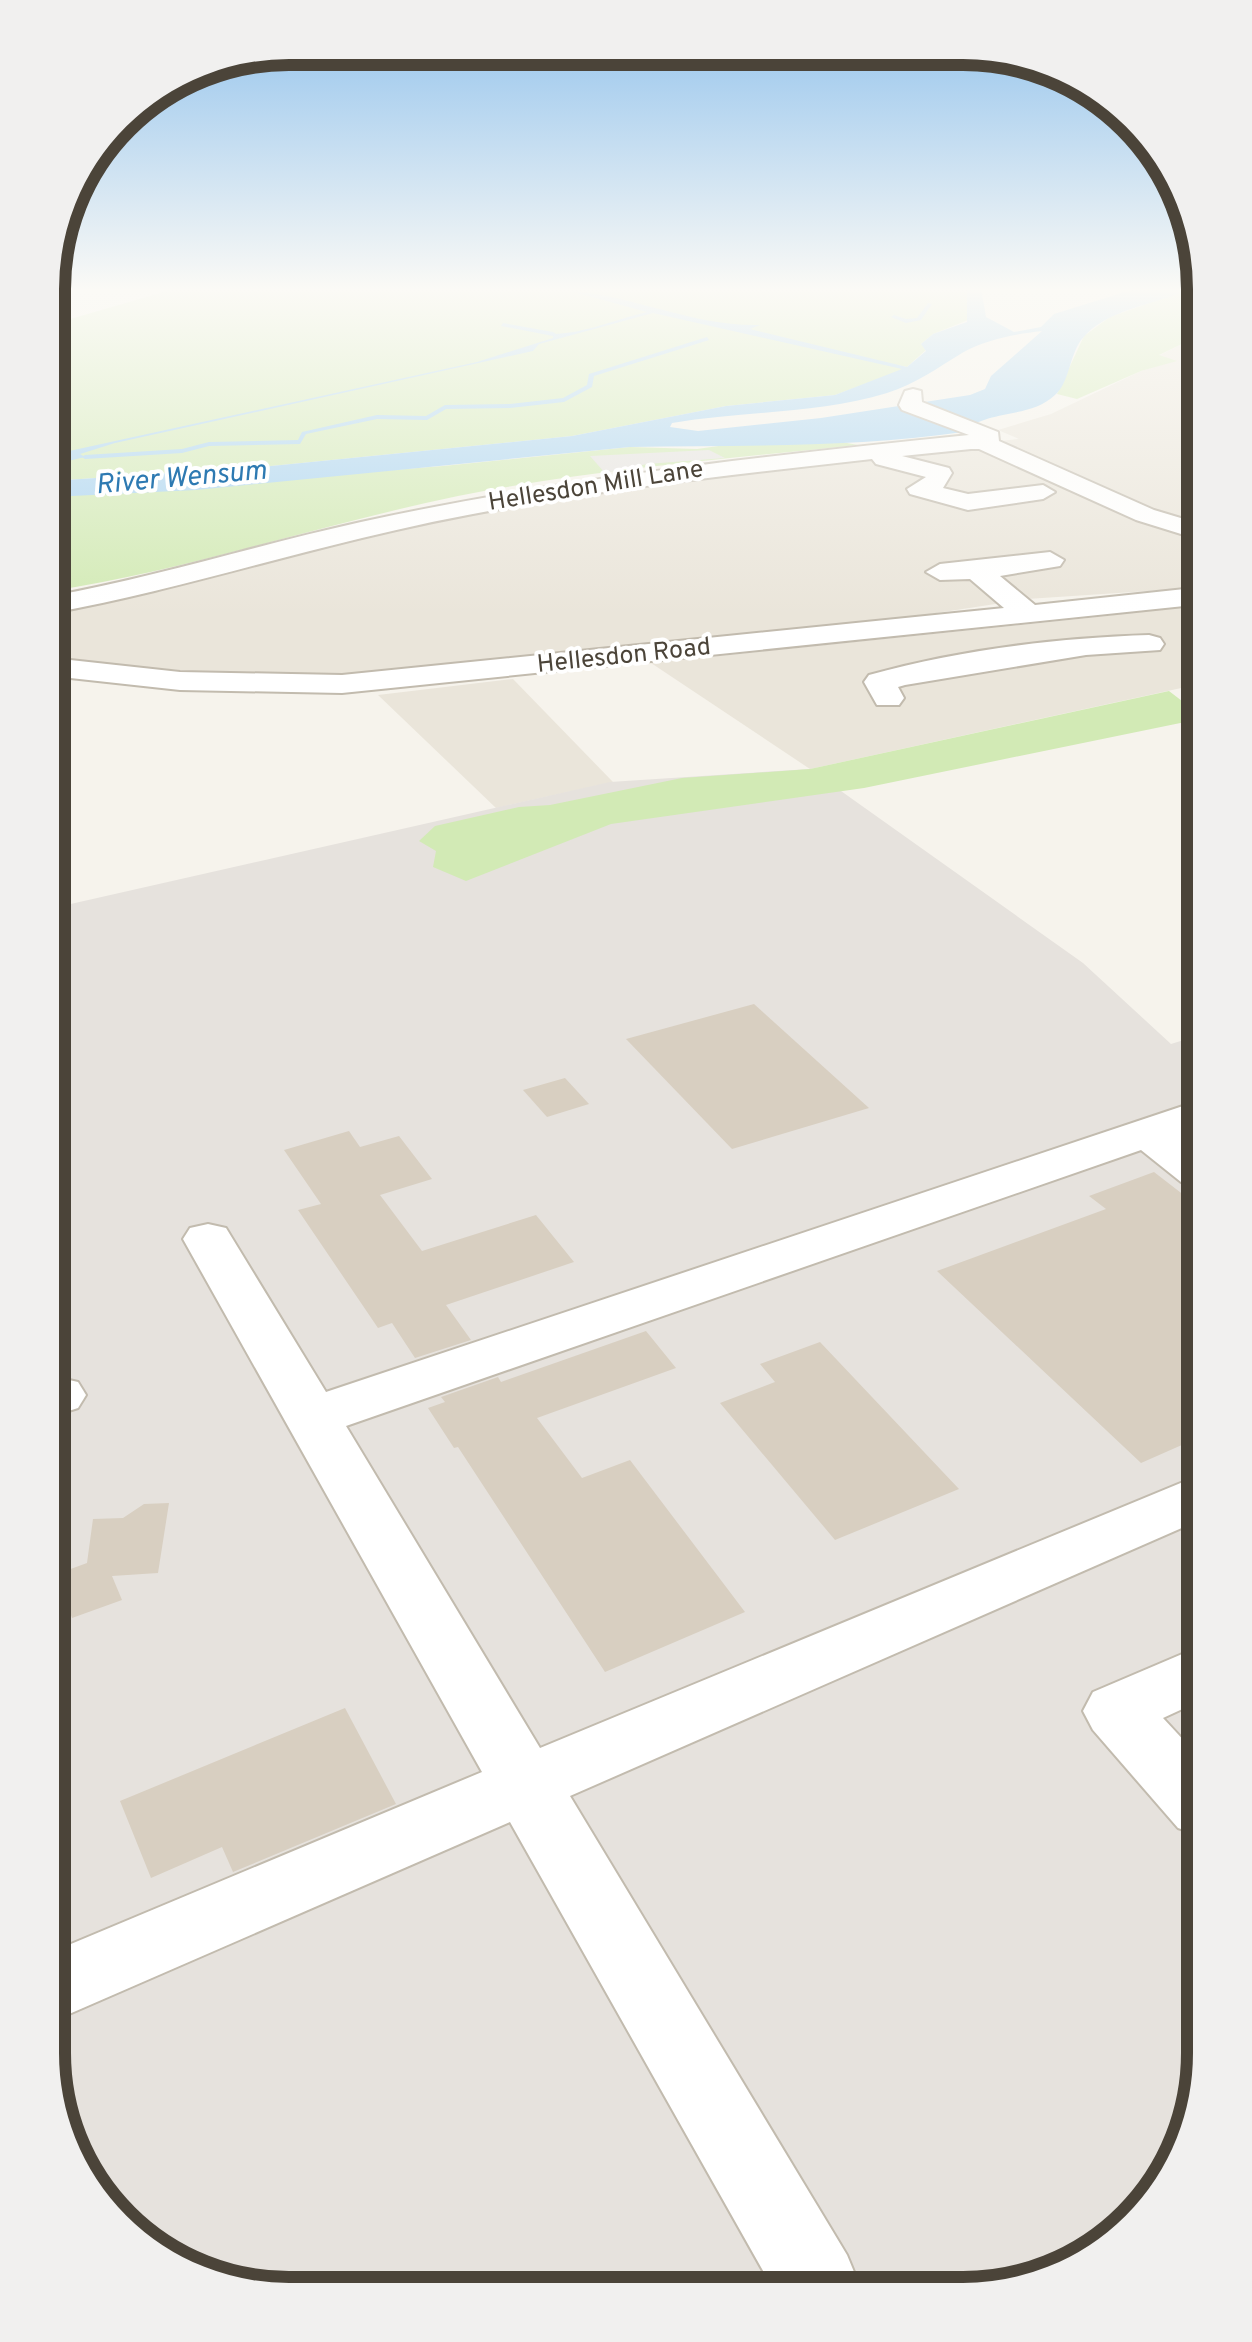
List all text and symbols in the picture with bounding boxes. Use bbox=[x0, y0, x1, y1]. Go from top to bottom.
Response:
water label: River Wensum bbox=[94, 454, 268, 504]
street label: Hellesdon Mill Lane bbox=[486, 454, 706, 520]
street label: Hellesdon Road bbox=[536, 632, 712, 682]

